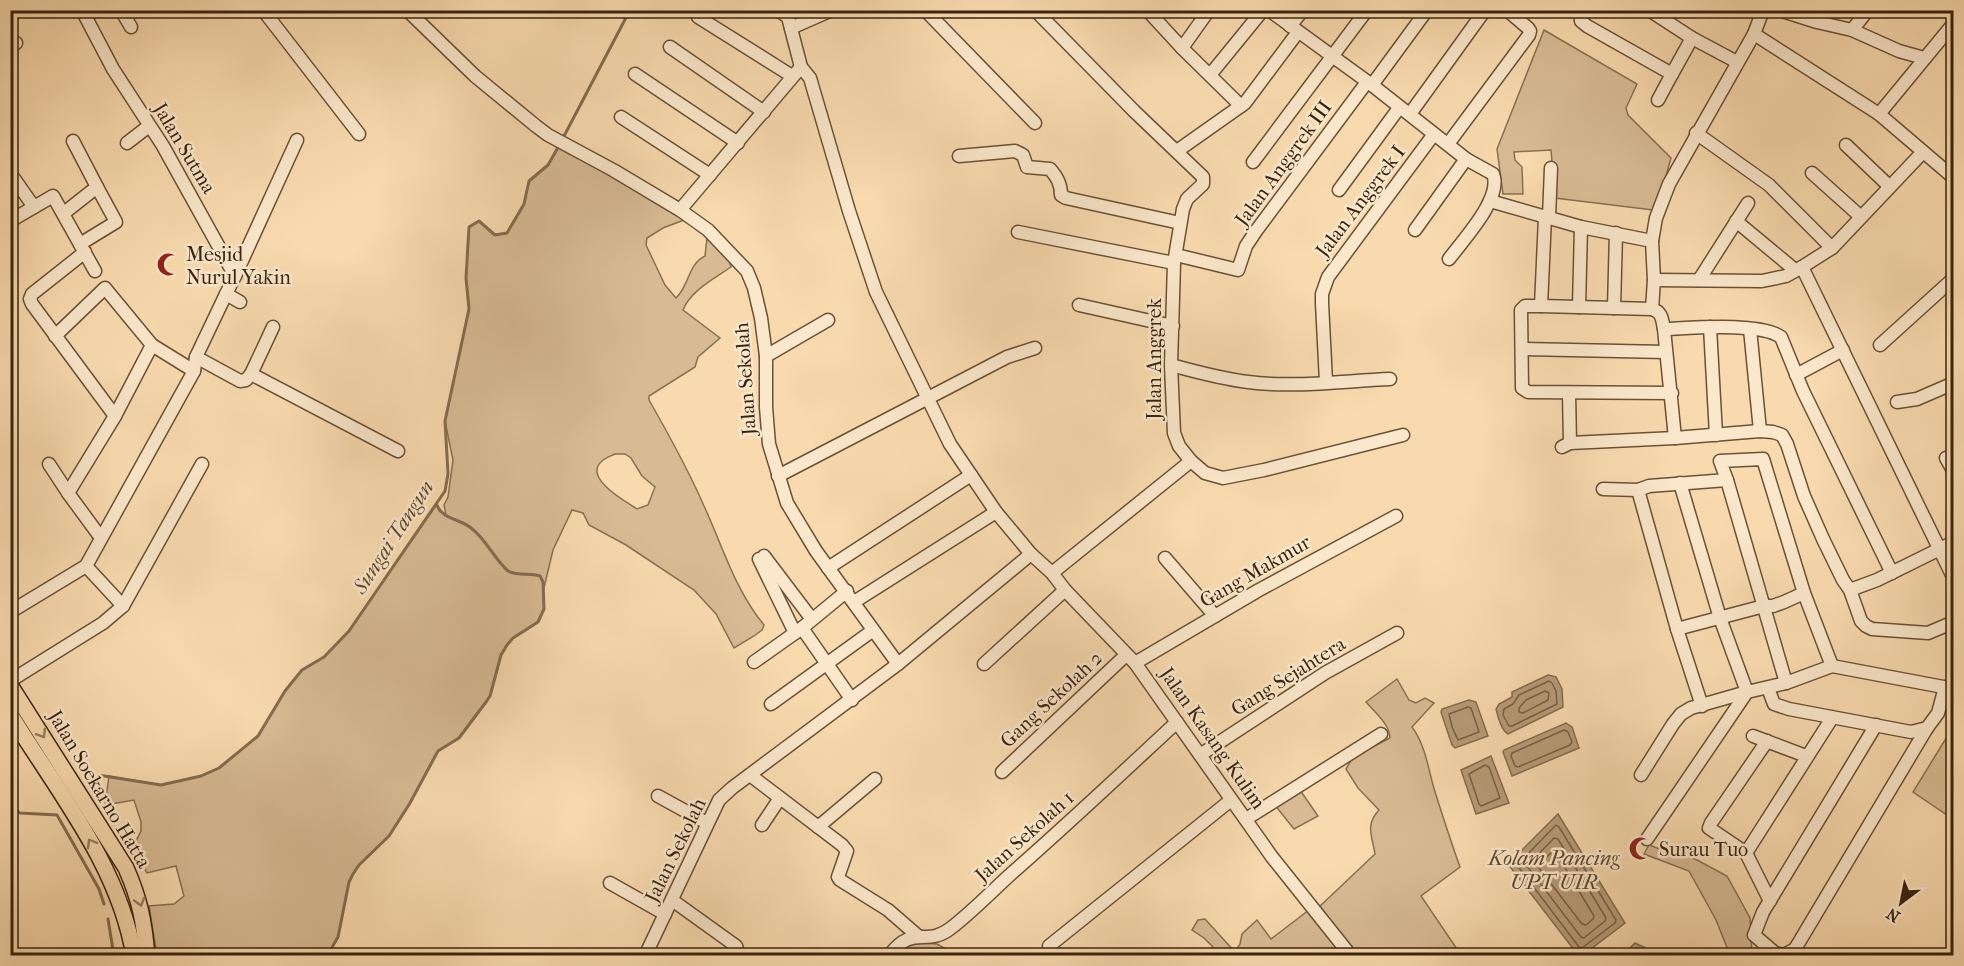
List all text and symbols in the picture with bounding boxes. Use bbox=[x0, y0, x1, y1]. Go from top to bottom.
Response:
street label: Jalan Anggrek III bbox=[1229, 96, 1337, 232]
street label: Jalan Sutma bbox=[148, 97, 221, 198]
street label: Jalan Anggrek I bbox=[1310, 141, 1410, 263]
place label: Mesjid Nurul Yakin bbox=[186, 243, 291, 289]
mosque icon: Mesjid Nurul Yakin bbox=[155, 252, 181, 278]
street label: Jalan Anggrek bbox=[1143, 298, 1166, 422]
street label: Jalan Sekolah bbox=[730, 321, 761, 438]
water label: Sungai Tangun bbox=[347, 476, 439, 599]
street label: Gang Makmur bbox=[1196, 530, 1315, 612]
street label: Gang Sejahtera bbox=[1227, 632, 1350, 721]
street label: Gang Sekolah 2 bbox=[996, 646, 1107, 752]
street label: Jalan Kasang Kulim bbox=[1154, 661, 1270, 814]
street label: Jalan Soekarno Hatta bbox=[42, 705, 156, 873]
one-way arrow bbox=[34, 728, 46, 738]
street label: Jalan Sekolah 1 bbox=[969, 786, 1078, 888]
street label: Jalan Sekolah bbox=[639, 794, 711, 908]
mosque icon: Surau Tuo bbox=[1628, 836, 1654, 862]
place label: Surau Tuo bbox=[1659, 838, 1748, 861]
one-way arrow bbox=[87, 839, 98, 849]
water label: Kolam Pancing UPT UIR bbox=[1487, 846, 1620, 894]
north arrow bbox=[1871, 873, 1931, 933]
one-way arrow bbox=[132, 897, 145, 907]
text: N bbox=[1882, 904, 1903, 927]

